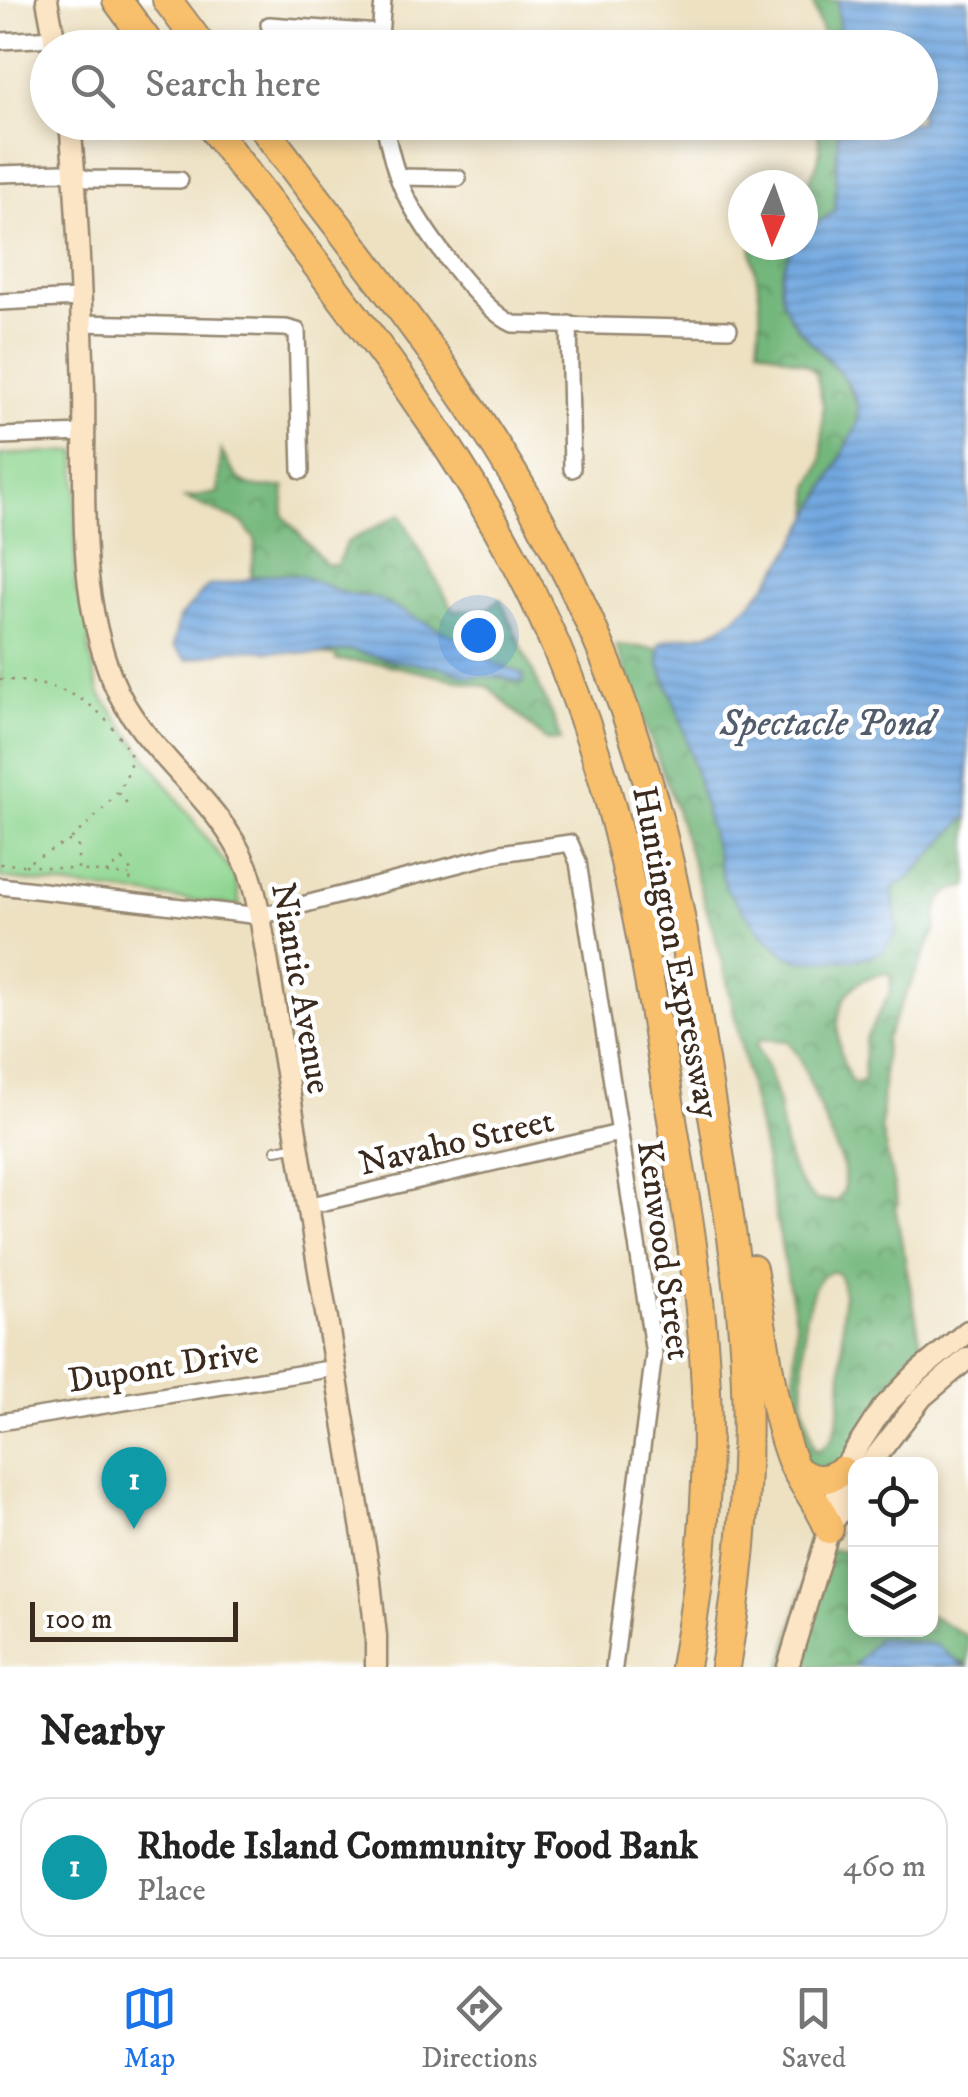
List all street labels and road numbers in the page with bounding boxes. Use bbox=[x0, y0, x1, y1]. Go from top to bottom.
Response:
street label: Huntington Expressway bbox=[621, 783, 729, 1123]
street label: Niantic Avenue bbox=[260, 879, 340, 1097]
street label: Navaho Street bbox=[355, 1099, 558, 1187]
street label: Kenwood Street bbox=[626, 1138, 700, 1363]
street label: Dupont Drive bbox=[65, 1330, 262, 1404]

